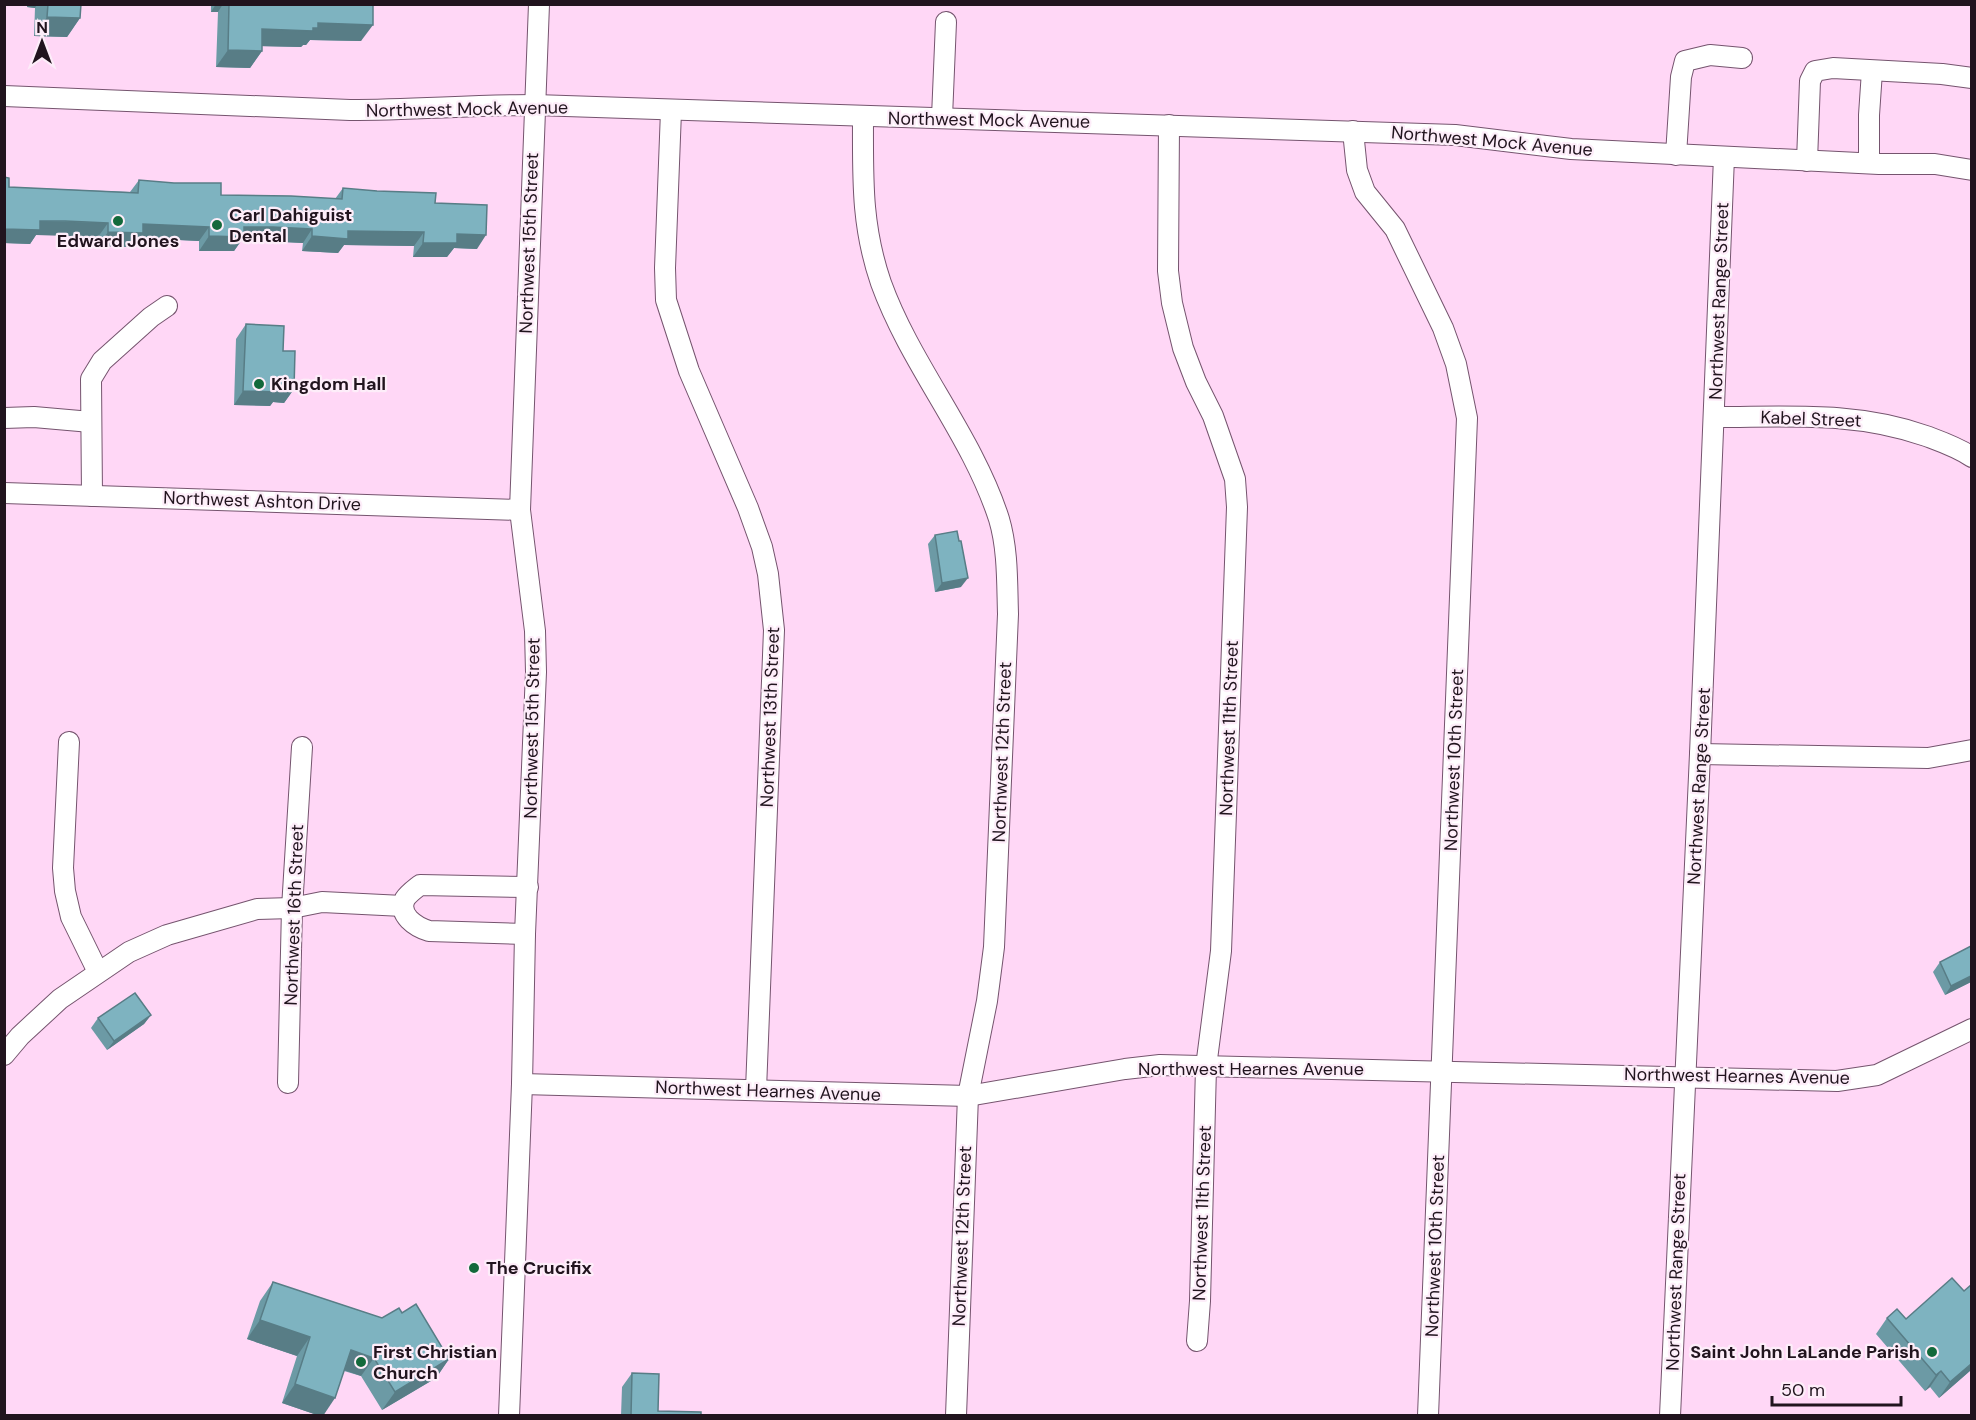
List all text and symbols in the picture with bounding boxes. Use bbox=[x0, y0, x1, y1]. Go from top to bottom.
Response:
north arrow bbox=[12, 12, 72, 72]
text: N bbox=[36, 17, 48, 38]
street label: Northwest Mock Avenue bbox=[366, 95, 568, 123]
street label: Northwest Mock Avenue bbox=[888, 106, 1090, 134]
street label: Northwest Mock Avenue bbox=[1390, 120, 1594, 162]
street label: Northwest 15th Street bbox=[514, 152, 544, 334]
street label: Northwest Range Street bbox=[1704, 202, 1734, 400]
place label: Carl Dahiguist Dental bbox=[229, 203, 352, 248]
marker: Edward Jones bbox=[111, 214, 125, 228]
marker: Carl Dahiguist Dental bbox=[210, 218, 224, 232]
place label: Edward Jones bbox=[57, 229, 179, 253]
place label: Kingdom Hall bbox=[271, 372, 386, 396]
marker: Kingdom Hall bbox=[252, 377, 266, 391]
street label: Kabel Street bbox=[1760, 405, 1862, 433]
street label: Northwest Ashton Drive bbox=[163, 486, 361, 516]
street label: Northwest 13th Street bbox=[755, 626, 785, 808]
street label: Northwest 15th Street bbox=[518, 637, 546, 819]
street label: Northwest 11th Street bbox=[1214, 640, 1244, 816]
street label: Northwest 12th Street bbox=[987, 661, 1017, 843]
street label: Northwest 10th Street bbox=[1439, 668, 1469, 852]
street label: Northwest Range Street bbox=[1682, 687, 1716, 885]
street label: Northwest 16th Street bbox=[279, 824, 309, 1006]
street label: Northwest Hearnes Avenue bbox=[1138, 1057, 1364, 1081]
street label: Northwest Hearnes Avenue bbox=[1624, 1062, 1850, 1090]
street label: Northwest Hearnes Avenue bbox=[655, 1075, 881, 1107]
street label: Northwest 11th Street bbox=[1187, 1125, 1217, 1301]
street label: Northwest 12th Street bbox=[947, 1145, 977, 1327]
street label: Northwest 10th Street bbox=[1420, 1154, 1450, 1338]
street label: Northwest Range Street bbox=[1661, 1173, 1691, 1371]
place label: The Crucifix bbox=[486, 1256, 592, 1280]
marker: The Crucifix bbox=[467, 1261, 481, 1275]
place label: First Christian Church bbox=[373, 1340, 497, 1385]
place label: Saint John LaLande Parish bbox=[1690, 1340, 1920, 1364]
marker: Saint John LaLande Parish bbox=[1925, 1345, 1939, 1359]
marker: First Christian Church bbox=[354, 1355, 368, 1369]
scale bar bbox=[1772, 1369, 1901, 1407]
text: 50 m bbox=[1781, 1378, 1825, 1402]

